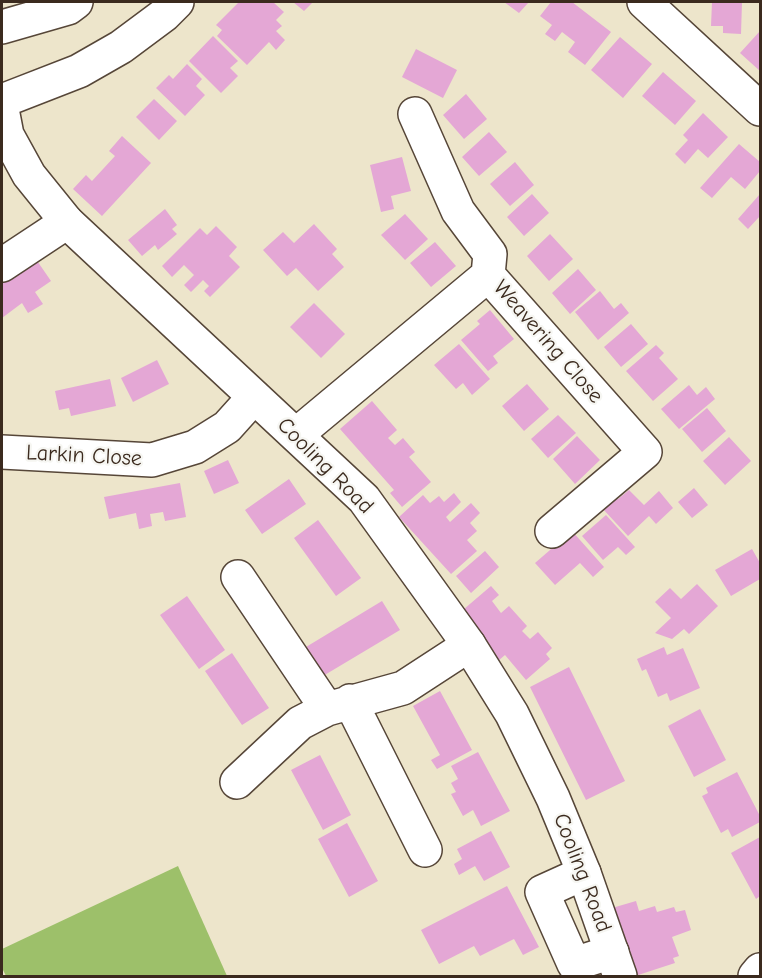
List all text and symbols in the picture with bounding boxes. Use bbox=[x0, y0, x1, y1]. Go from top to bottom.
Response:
street label: Weavering Close bbox=[487, 275, 609, 409]
street label: Cooling Road bbox=[271, 412, 379, 520]
street label: Larkin Close bbox=[25, 440, 143, 472]
street label: Cooling Road bbox=[547, 810, 617, 936]

